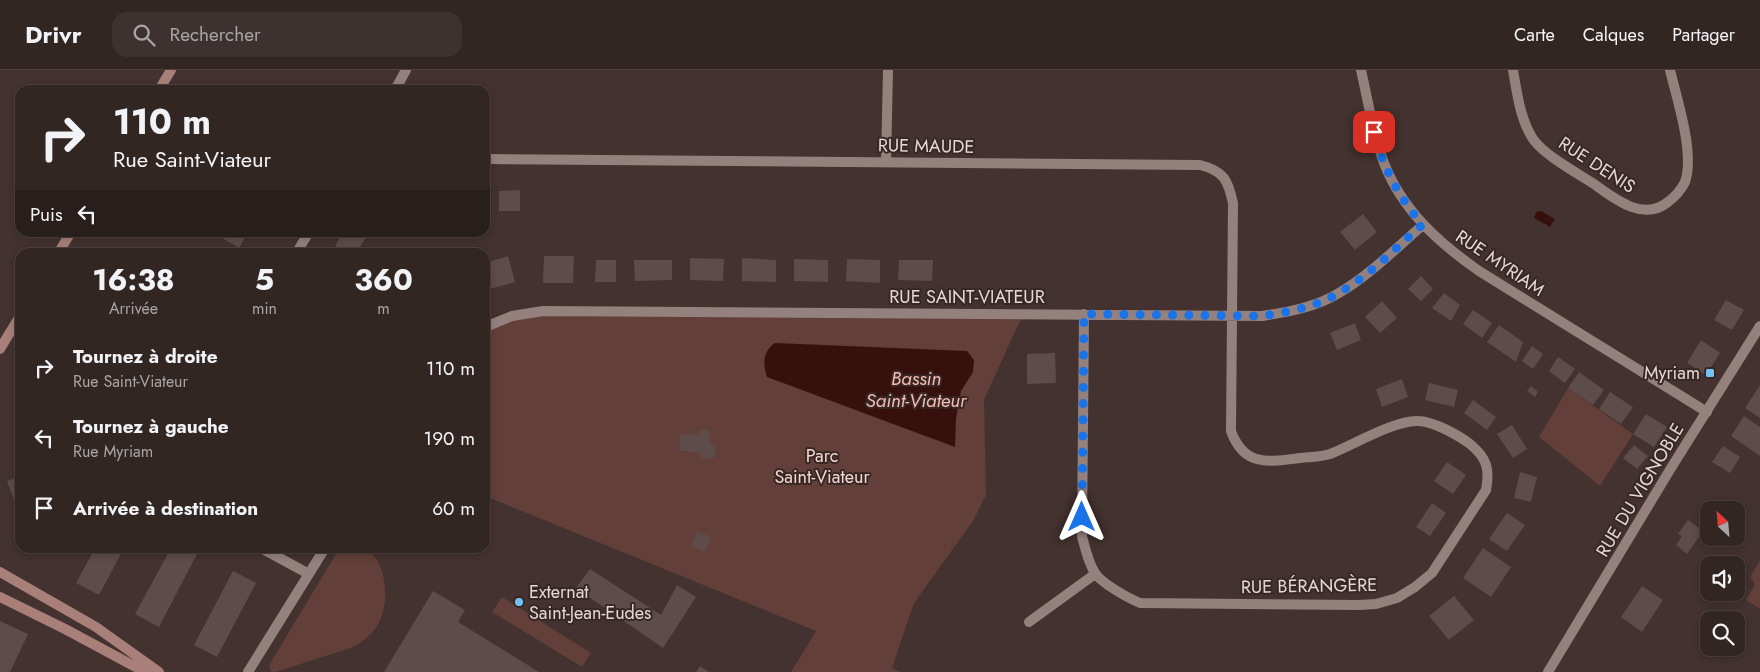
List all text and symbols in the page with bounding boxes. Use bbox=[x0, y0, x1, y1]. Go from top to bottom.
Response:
search box bbox=[112, 12, 462, 57]
text: Drivr bbox=[25, 17, 82, 52]
icon: search bbox=[130, 21, 158, 49]
text: Rechercher bbox=[170, 21, 260, 48]
text: Carte bbox=[1514, 22, 1555, 48]
text: Calques bbox=[1583, 22, 1644, 48]
text: Partager bbox=[1672, 22, 1735, 48]
text: 110 m bbox=[113, 97, 211, 147]
icon: right bbox=[30, 105, 95, 170]
pin bbox=[1353, 111, 1395, 153]
icon: arrive bbox=[1360, 118, 1388, 146]
street label: RUE DENIS bbox=[1553, 130, 1641, 200]
street label: RUE MAUDE bbox=[878, 132, 974, 160]
text: Rue Saint-Viateur bbox=[113, 143, 271, 175]
icon: left bbox=[73, 200, 101, 228]
text: Puis bbox=[30, 201, 63, 228]
street label: RUE MYRIAM bbox=[1450, 224, 1550, 302]
text: 16:38 bbox=[92, 258, 175, 301]
text: 5 bbox=[255, 258, 274, 301]
text: 360 bbox=[354, 258, 413, 301]
street label: RUE SAINT-VIATEUR bbox=[889, 284, 1045, 310]
text: Arrivée bbox=[109, 297, 158, 320]
text: min bbox=[252, 297, 277, 320]
text: m bbox=[377, 297, 390, 320]
text: Tournez à droite bbox=[73, 343, 218, 370]
icon: right bbox=[30, 354, 58, 382]
text: 110 m bbox=[426, 355, 475, 382]
place label: Myriam bbox=[1644, 360, 1700, 386]
water label: Bassin Saint-Viateur bbox=[866, 365, 968, 414]
marker: Myriam bbox=[1704, 367, 1716, 379]
text: Rue Saint-Viateur bbox=[73, 370, 188, 393]
text: Tournez à gauche bbox=[73, 413, 229, 440]
street label: RUE DU VIGNOBLE bbox=[1590, 418, 1690, 562]
icon: left bbox=[30, 424, 58, 452]
text: 190 m bbox=[424, 425, 475, 452]
text: Rue Myriam bbox=[73, 440, 153, 463]
park label: Parc Saint-Viateur bbox=[774, 443, 870, 490]
position arrow bbox=[1055, 490, 1107, 542]
icon: arrive bbox=[30, 494, 58, 522]
text: Arrivée à destination bbox=[73, 495, 258, 522]
text: 60 m bbox=[432, 495, 475, 522]
north arrow bbox=[1700, 501, 1745, 546]
map controls bbox=[1700, 501, 1745, 656]
button: sound bbox=[1700, 556, 1745, 601]
street label: RUE BÉRANGÈRE bbox=[1241, 572, 1377, 600]
place label: Externat Saint-Jean-Eudes bbox=[529, 579, 651, 626]
marker: Externat Saint-Jean-Eudes bbox=[513, 596, 525, 608]
button: search bbox=[1700, 611, 1745, 656]

